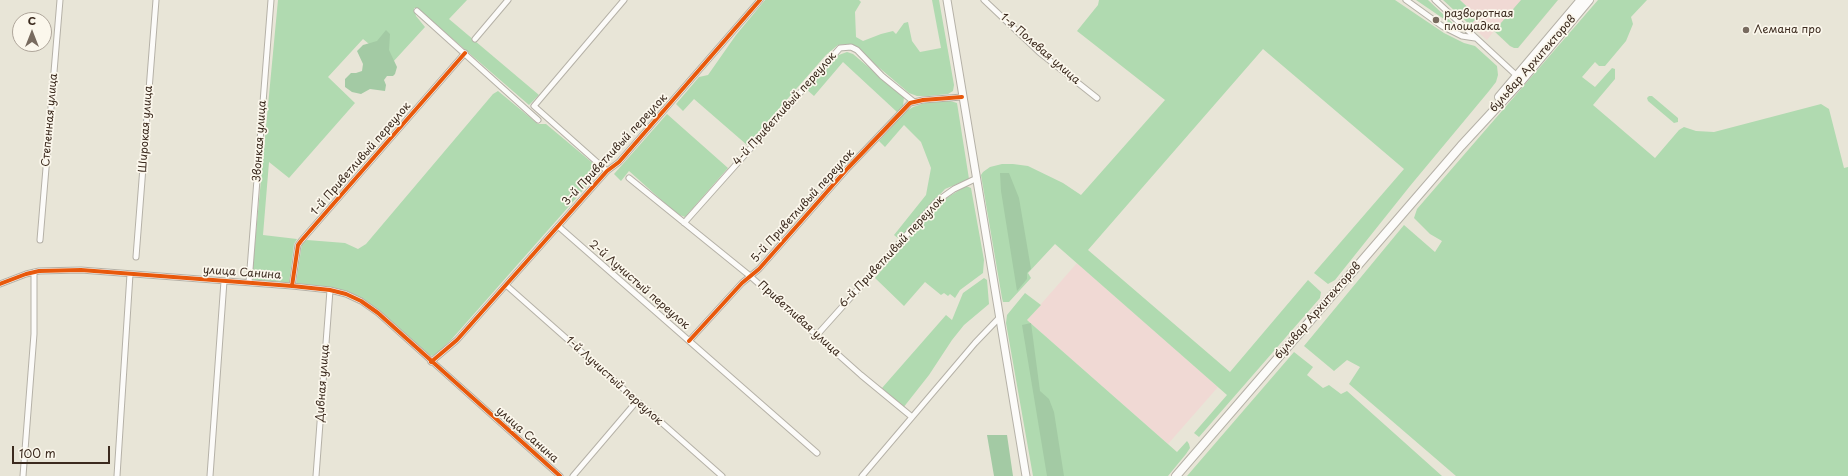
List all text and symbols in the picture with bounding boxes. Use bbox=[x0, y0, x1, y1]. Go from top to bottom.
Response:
place label: разворотная площадка bbox=[1444, 7, 1513, 33]
street label: 1-я Полевая улица bbox=[997, 11, 1083, 87]
north arrow bbox=[12, 12, 52, 52]
text: С bbox=[28, 12, 36, 29]
street label: бульвар Архитекторов bbox=[1487, 13, 1579, 115]
marker: разворотная площадка bbox=[1431, 15, 1441, 25]
place label: Лемана про bbox=[1754, 23, 1821, 37]
marker: Лемана про bbox=[1741, 25, 1751, 35]
street label: 4-й Приветливый переулок bbox=[731, 50, 839, 168]
street label: Степенная улица bbox=[39, 73, 61, 167]
street label: Широкая улица bbox=[136, 85, 156, 173]
street label: 3-й Приветливый переулок bbox=[560, 91, 670, 209]
street label: Звонкая улица bbox=[251, 100, 269, 182]
street label: 1-й Приветливый переулок bbox=[308, 100, 414, 218]
street label: 5-й Приветливый переулок bbox=[749, 147, 857, 265]
street label: 6-й Приветливый переулок bbox=[837, 193, 947, 311]
street label: 2-й Лучистый переулок bbox=[586, 238, 692, 332]
street label: бульвар Архитекторов bbox=[1272, 260, 1364, 362]
street label: улица Санина bbox=[202, 264, 282, 282]
street label: Приветливая улица bbox=[755, 278, 843, 360]
street label: 1-й Лучистый переулок bbox=[563, 334, 665, 428]
street label: Дивная улица bbox=[314, 344, 332, 422]
street label: улица Санина bbox=[493, 404, 561, 466]
scale bar bbox=[14, 438, 112, 464]
text: 100 m bbox=[19, 444, 56, 462]

